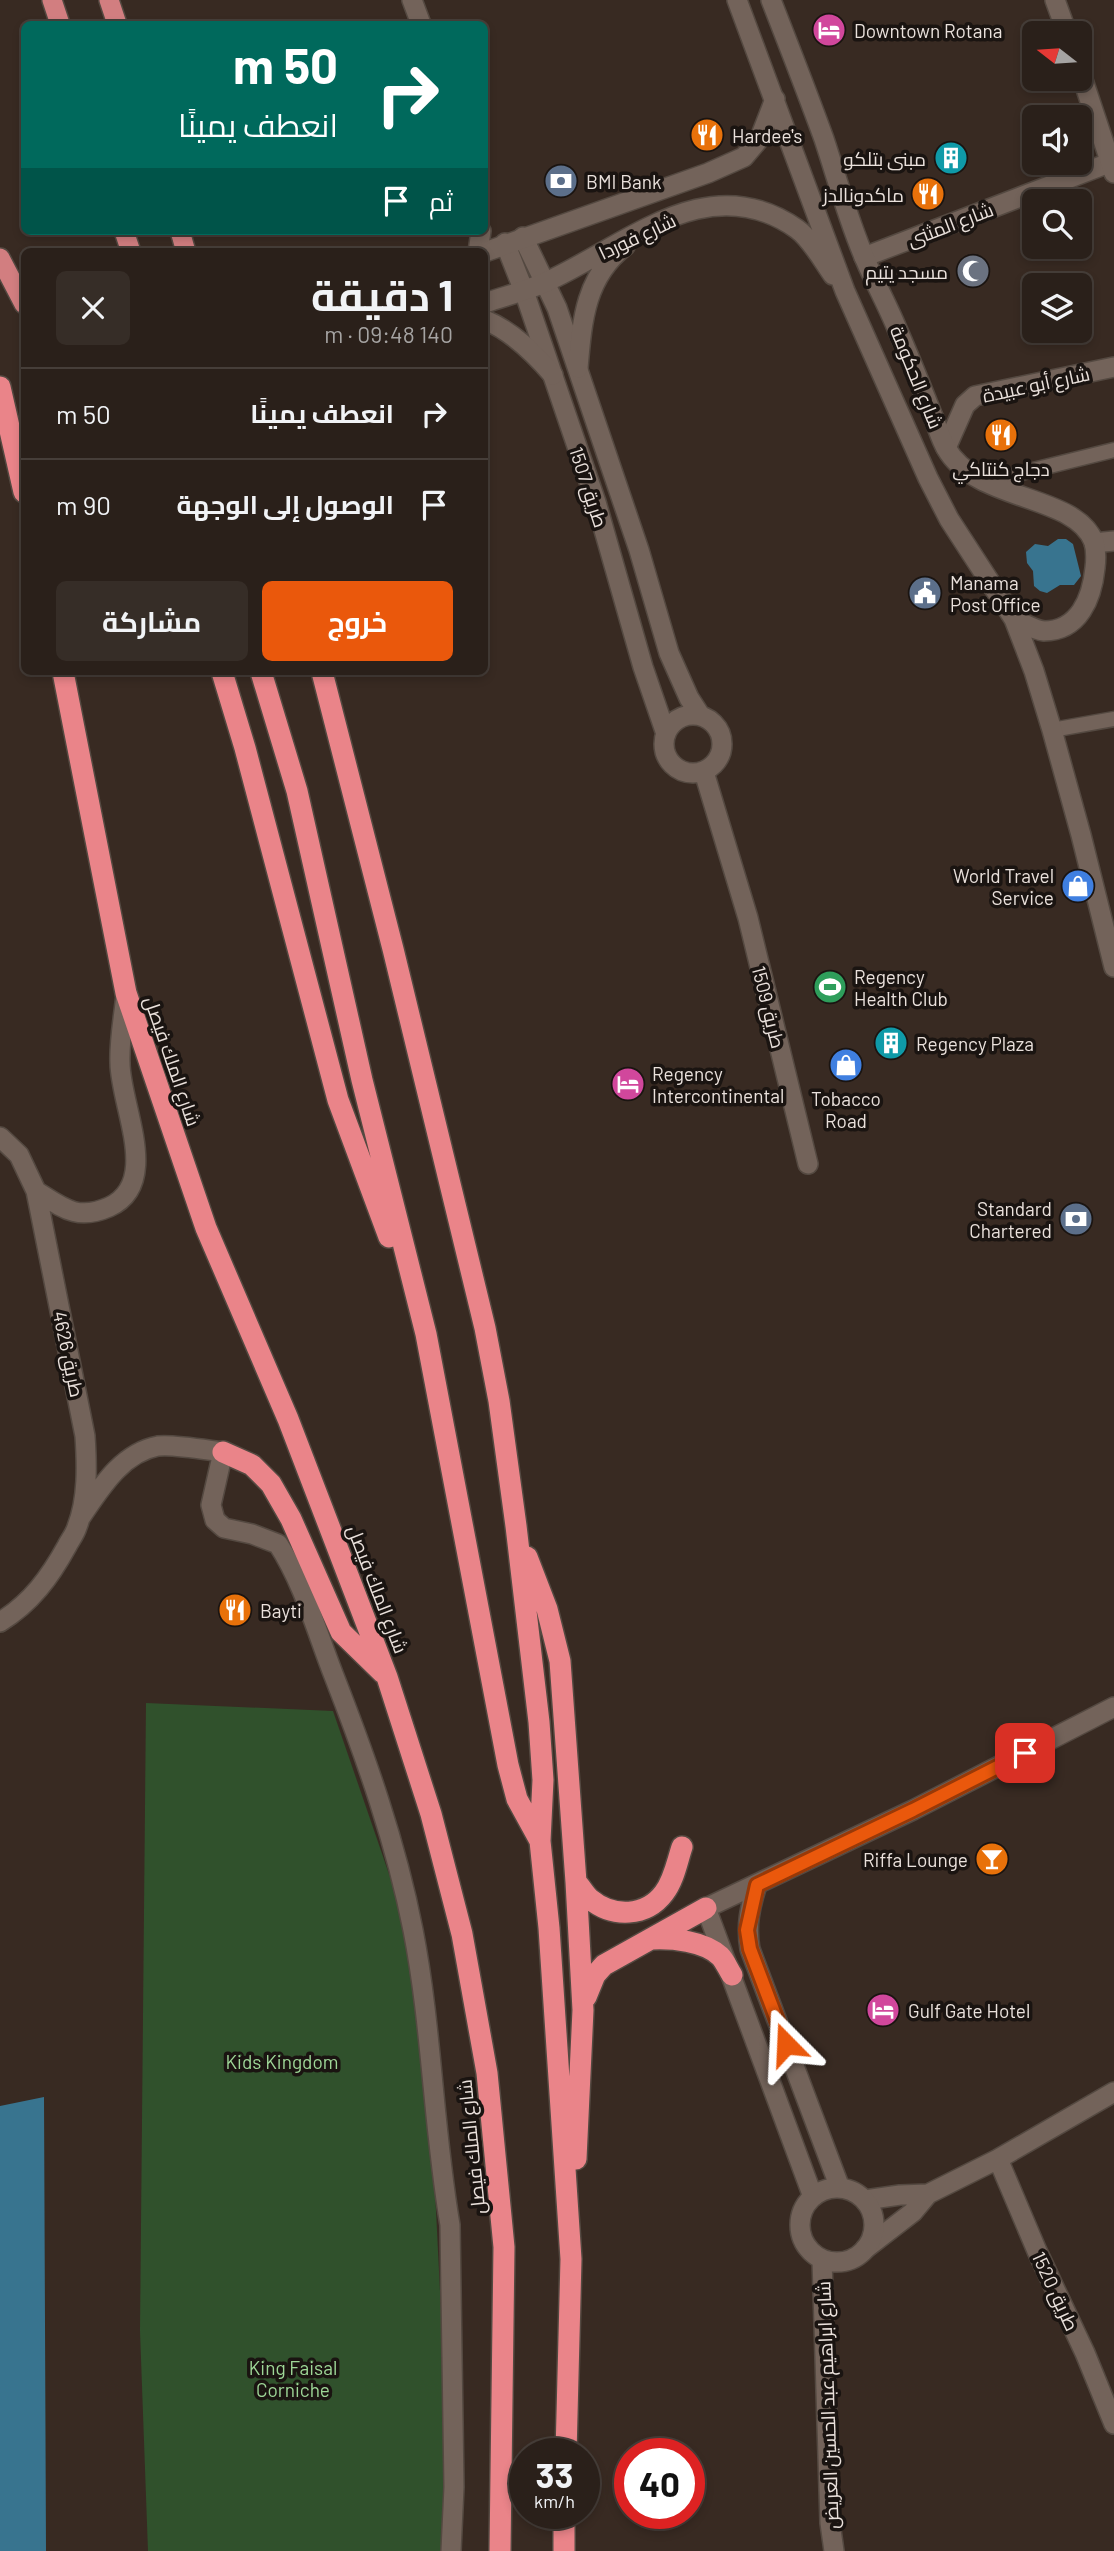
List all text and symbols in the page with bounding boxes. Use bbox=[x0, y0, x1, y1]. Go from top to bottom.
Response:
hotel icon: Downtown Rotana bbox=[810, 11, 848, 49]
place label: Downtown Rotana bbox=[854, 19, 1002, 42]
north arrow bbox=[1022, 21, 1092, 91]
map controls bbox=[1022, 21, 1092, 343]
text: 50 m bbox=[233, 35, 338, 94]
icon: right bbox=[362, 49, 453, 140]
text: انعطف يمينًا bbox=[178, 105, 338, 143]
button: sound bbox=[1022, 105, 1092, 175]
restaurant icon: Hardee's bbox=[688, 116, 726, 154]
place label: Hardee's bbox=[732, 124, 802, 147]
building icon: مبنى بتلكو bbox=[932, 139, 970, 177]
place label: مبنى بتلكو bbox=[843, 147, 926, 171]
bank icon: BMI Bank bbox=[542, 162, 580, 200]
place label: BMI Bank bbox=[586, 170, 661, 193]
restaurant icon: ماكدونالدز bbox=[909, 175, 947, 213]
icon: arrive bbox=[377, 182, 415, 220]
place label: ماكدونالدز bbox=[822, 183, 904, 207]
text: ثم bbox=[429, 185, 453, 216]
button: search bbox=[1022, 189, 1092, 259]
street label: شارع المثنى bbox=[904, 197, 997, 254]
street label: شارع فوردا bbox=[595, 208, 680, 267]
mosque icon: مسجد يتيم bbox=[954, 252, 992, 290]
place label: مسجد يتيم bbox=[865, 260, 948, 286]
text: 1 دقيقة bbox=[311, 269, 453, 319]
button: close bbox=[56, 271, 130, 345]
button: layers bbox=[1022, 273, 1092, 343]
text: 140 m · 09:48 bbox=[324, 320, 453, 348]
street label: شارع الحكومة bbox=[883, 322, 948, 433]
street label: شارع أبو عبيدة bbox=[980, 361, 1092, 410]
icon: right bbox=[415, 395, 453, 433]
text: انعطف يمينًا bbox=[250, 397, 394, 428]
text: 50 m bbox=[56, 398, 111, 429]
restaurant icon: دجاج كنتاكي bbox=[982, 416, 1020, 454]
street label: طريق 1507 bbox=[563, 444, 613, 531]
place label: دجاج كنتاكي bbox=[952, 457, 1050, 484]
icon: arrive bbox=[415, 486, 453, 524]
text: الوصول إلى الوجهة bbox=[176, 488, 394, 519]
text: 90 m bbox=[56, 489, 111, 520]
place label: Manama Post Office bbox=[950, 571, 1041, 616]
public building icon: Manama Post Office bbox=[906, 574, 944, 612]
button: مشاركة bbox=[56, 581, 248, 661]
button: خروج bbox=[262, 581, 453, 661]
place label: World Travel Service bbox=[953, 864, 1054, 909]
shop icon: World Travel Service bbox=[1059, 867, 1097, 905]
street label: طريق 1509 bbox=[746, 963, 790, 1051]
place label: Regency Health Club bbox=[854, 965, 948, 1010]
sports icon: Regency Health Club bbox=[811, 968, 849, 1006]
street label: شارع الملك فيصل bbox=[137, 993, 206, 1130]
building icon: Regency Plaza bbox=[872, 1024, 910, 1062]
place label: Regency Plaza bbox=[916, 1032, 1034, 1055]
shop icon: Tobacco Road bbox=[827, 1046, 865, 1084]
place label: Regency Intercontinental bbox=[652, 1062, 784, 1107]
hotel icon: Regency Intercontinental bbox=[609, 1065, 647, 1103]
place label: Tobacco Road bbox=[811, 1087, 881, 1132]
place label: Standard Chartered bbox=[969, 1197, 1052, 1242]
bank icon: Standard Chartered bbox=[1057, 1200, 1095, 1238]
street label: طريق 4626 bbox=[47, 1309, 89, 1400]
street label: شارع الملك فيصل bbox=[340, 1522, 413, 1657]
restaurant icon: Bayti bbox=[216, 1591, 254, 1629]
place label: Bayti bbox=[260, 1599, 302, 1622]
pin bbox=[995, 1723, 1055, 1783]
icon: arrive bbox=[1006, 1734, 1044, 1772]
bar icon: Riffa Lounge bbox=[973, 1840, 1011, 1878]
place label: Riffa Lounge bbox=[863, 1848, 968, 1871]
hotel icon: Gulf Gate Hotel bbox=[864, 1991, 902, 2029]
place label: Gulf Gate Hotel bbox=[908, 1999, 1030, 2022]
position arrow bbox=[749, 2007, 823, 2081]
park label: Kids Kingdom bbox=[225, 2050, 339, 2073]
street label: شارع الملك فيصل bbox=[452, 2078, 493, 2216]
street label: طريق 1520 bbox=[1026, 2248, 1084, 2335]
street label: شارع ابراهيم عبد الحسين العريض bbox=[811, 2280, 846, 2529]
park label: King Faisal Corniche bbox=[249, 2356, 337, 2401]
speed limit sign: 40 bbox=[614, 2438, 705, 2529]
text: 33 bbox=[536, 2453, 573, 2495]
text: km/h bbox=[534, 2490, 575, 2512]

